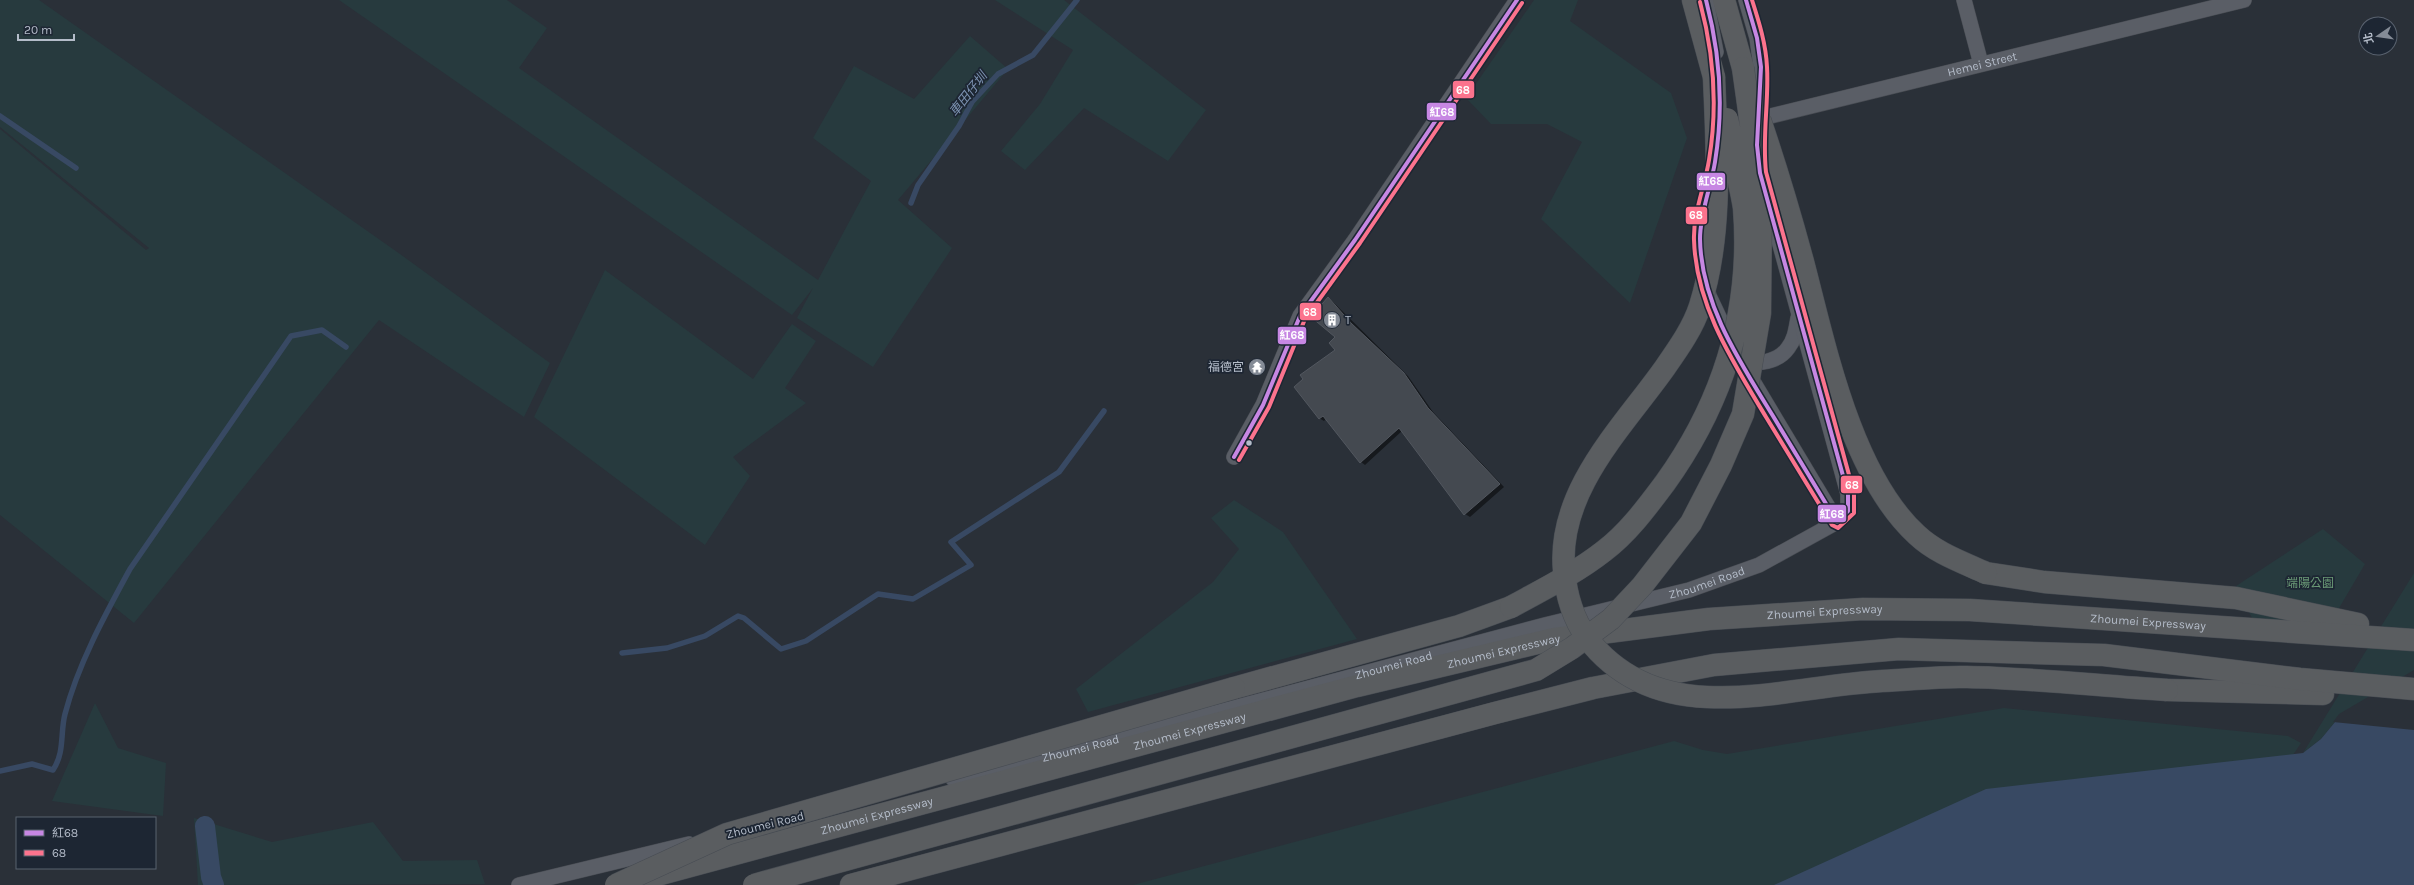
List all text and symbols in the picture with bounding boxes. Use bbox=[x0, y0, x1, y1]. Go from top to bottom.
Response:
scale bar bbox=[18, 16, 74, 42]
north arrow bbox=[2358, 16, 2398, 56]
text: 20 m bbox=[24, 23, 52, 37]
text: 北 bbox=[2361, 31, 2376, 45]
street label: Hemei Street bbox=[1946, 49, 2019, 79]
water label: 車田仔圳 bbox=[946, 67, 991, 119]
line badge: 68 bbox=[1452, 80, 1475, 99]
text: 68 bbox=[1456, 84, 1470, 97]
line badge: 紅68 bbox=[1426, 102, 1457, 121]
text: 紅68 bbox=[1430, 106, 1454, 119]
line badge: 紅68 bbox=[1696, 172, 1726, 191]
text: 紅68 bbox=[1699, 175, 1723, 188]
line badge: 68 bbox=[1685, 206, 1708, 225]
text: 68 bbox=[1689, 209, 1703, 222]
line badge: 68 bbox=[1299, 302, 1322, 321]
text: 68 bbox=[1303, 306, 1317, 319]
building icon: T bbox=[1322, 310, 1342, 330]
place label: T bbox=[1345, 313, 1351, 327]
line badge: 紅68 bbox=[1277, 326, 1307, 345]
text: 紅68 bbox=[1280, 329, 1304, 342]
temple icon: 福德宮 bbox=[1247, 357, 1267, 377]
place label: 福德宮 bbox=[1208, 360, 1244, 374]
unlabelled marker bbox=[1244, 438, 1254, 448]
line badge: 68 bbox=[1840, 475, 1863, 494]
text: 68 bbox=[1845, 479, 1859, 492]
line badge: 紅68 bbox=[1817, 504, 1847, 523]
text: 紅68 bbox=[1820, 508, 1844, 521]
street label: Zhoumei Road bbox=[1667, 564, 1747, 602]
park label: 端陽公園 bbox=[2286, 576, 2334, 590]
street label: Zhoumei Expressway bbox=[1766, 602, 1883, 622]
street label: Zhoumei Expressway bbox=[2090, 611, 2207, 633]
street label: Zhoumei Expressway bbox=[1445, 631, 1561, 671]
street label: Zhoumei Road bbox=[1353, 648, 1434, 682]
street label: Zhoumei Expressway bbox=[1132, 709, 1248, 753]
street label: Zhoumei Road bbox=[1040, 732, 1121, 765]
street label: Zhoumei Expressway bbox=[819, 794, 935, 838]
street label: Zhoumei Road bbox=[725, 809, 805, 841]
legend bbox=[16, 817, 156, 869]
text: 紅68 bbox=[52, 826, 78, 840]
text: 68 bbox=[52, 846, 66, 860]

